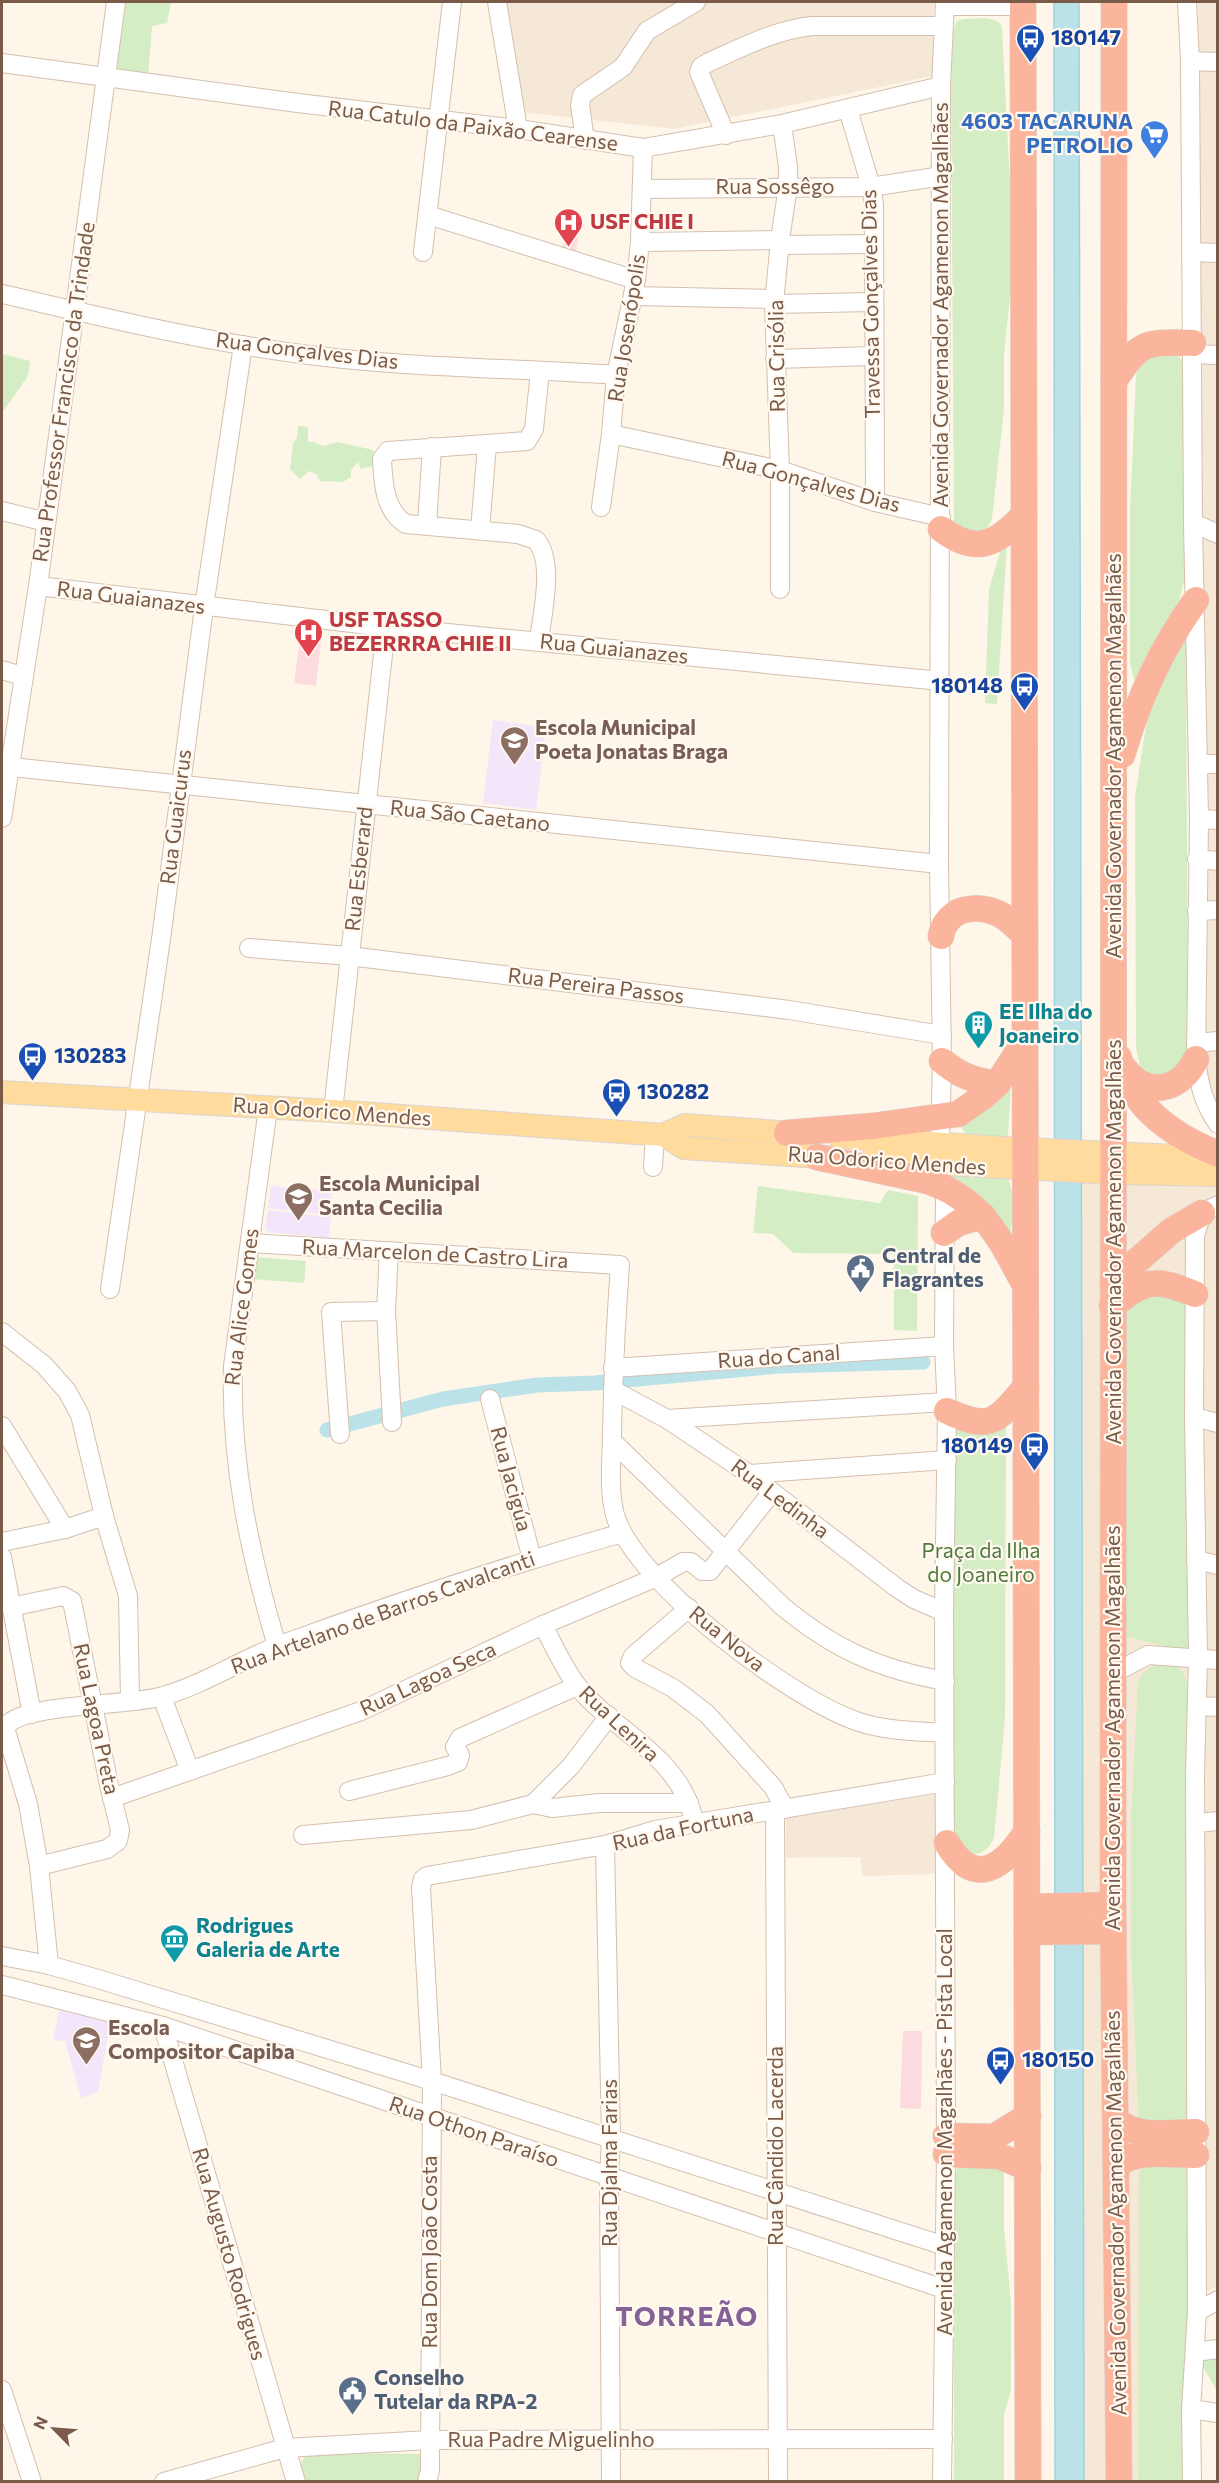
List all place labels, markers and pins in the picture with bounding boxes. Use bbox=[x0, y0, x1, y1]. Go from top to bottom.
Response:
bus stop icon: 180147 bbox=[1014, 22, 1046, 64]
place label: 180147 bbox=[1051, 24, 1121, 49]
place label: 4603 TACARUNA PETROLIO bbox=[961, 108, 1133, 157]
supermarket icon: 4603 TACARUNA PETROLIO bbox=[1138, 118, 1170, 160]
hospital icon: USF CHIE I bbox=[553, 206, 585, 248]
place label: USF CHIE I bbox=[590, 208, 694, 233]
place label: USF TASSO BEZERRRA CHIE II bbox=[329, 606, 512, 655]
hospital icon: USF TASSO BEZERRRA CHIE II bbox=[292, 616, 324, 658]
bus stop icon: 180148 bbox=[1008, 670, 1040, 712]
place label: 180148 bbox=[931, 672, 1003, 697]
place label: Escola Municipal Poeta Jonatas Braga bbox=[535, 714, 728, 763]
school or university icon: Escola Municipal Poeta Jonatas Braga bbox=[498, 724, 530, 766]
place label: EE Ilha do Joaneiro bbox=[999, 998, 1092, 1047]
building icon: EE Ilha do Joaneiro bbox=[962, 1008, 994, 1050]
bus stop icon: 130283 bbox=[17, 1040, 49, 1082]
place label: 130283 bbox=[54, 1042, 126, 1067]
bus stop icon: 130282 bbox=[600, 1076, 632, 1118]
place label: 130282 bbox=[637, 1078, 709, 1103]
place label: Escola Municipal Santa Cecilia bbox=[319, 1170, 480, 1219]
school or university icon: Escola Municipal Santa Cecilia bbox=[282, 1180, 314, 1222]
place label: Central de Flagrantes bbox=[882, 1242, 984, 1291]
public building icon: Central de Flagrantes bbox=[845, 1252, 877, 1294]
bus stop icon: 180149 bbox=[1018, 1430, 1050, 1472]
place label: 180149 bbox=[941, 1432, 1013, 1457]
place label: Rodrigues Galeria de Arte bbox=[196, 1912, 340, 1961]
museum icon: Rodrigues Galeria de Arte bbox=[159, 1922, 191, 1964]
place label: Escola Compositor Capiba bbox=[108, 2014, 295, 2063]
school or university icon: Escola Compositor Capiba bbox=[71, 2024, 103, 2066]
bus stop icon: 180150 bbox=[985, 2044, 1017, 2086]
place label: 180150 bbox=[1022, 2046, 1094, 2071]
place label: Conselho Tutelar da RPA-2 bbox=[374, 2364, 537, 2413]
public building icon: Conselho Tutelar da RPA-2 bbox=[337, 2374, 369, 2416]

